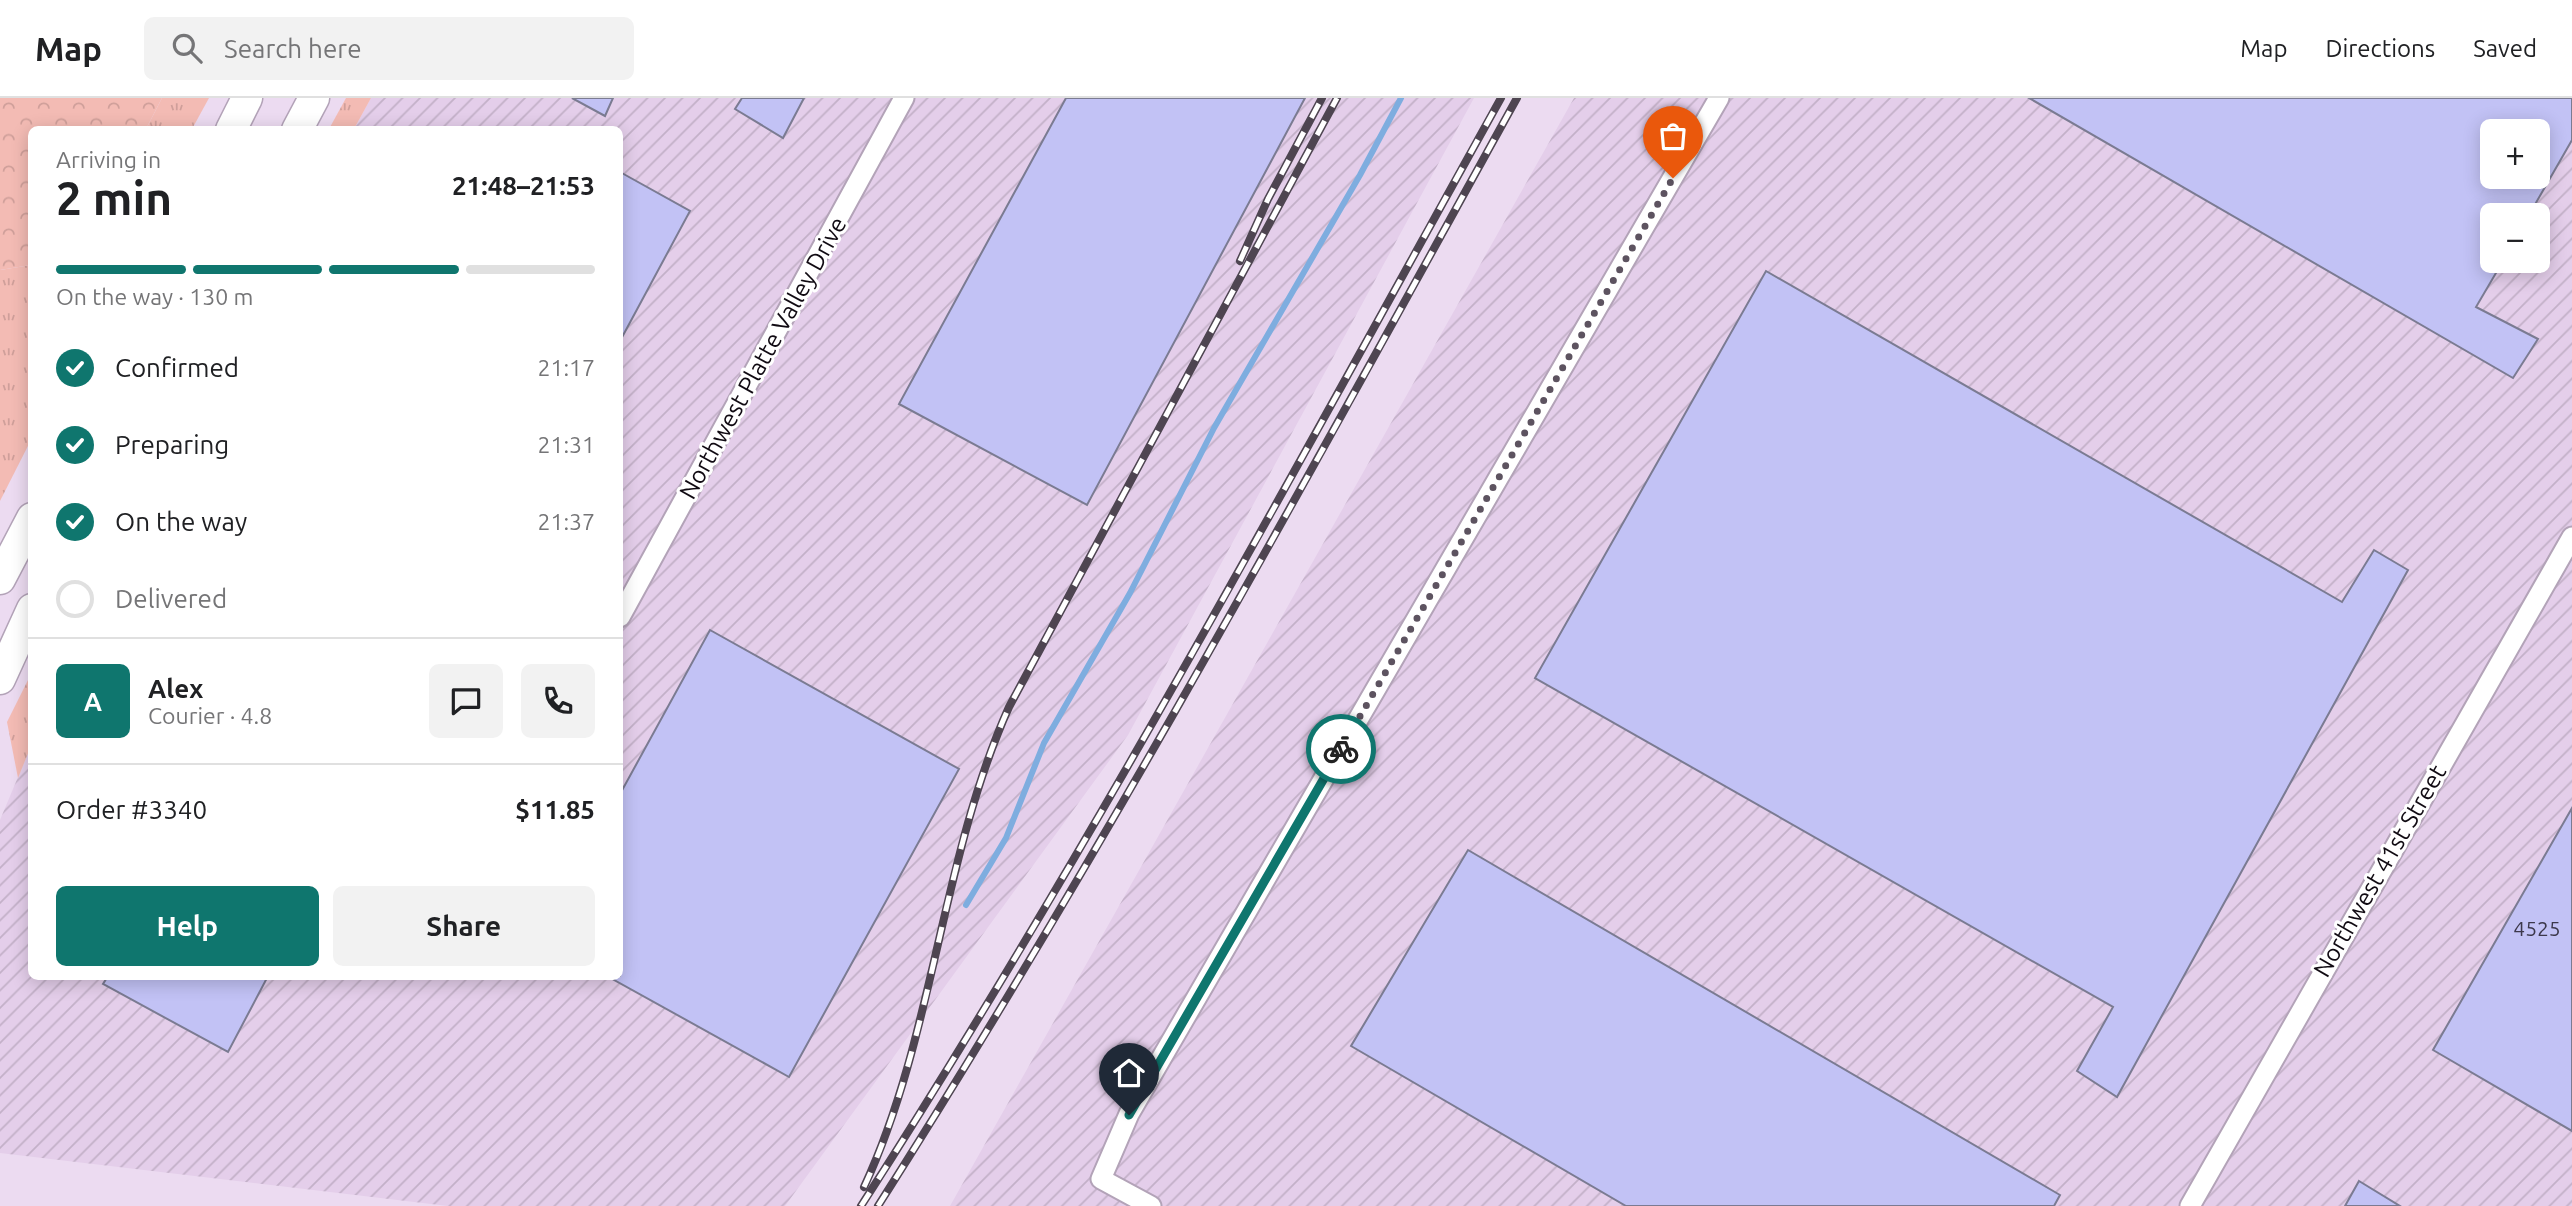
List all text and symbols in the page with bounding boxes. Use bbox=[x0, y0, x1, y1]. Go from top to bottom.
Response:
search box bbox=[144, 17, 634, 80]
icon: search bbox=[168, 29, 206, 67]
text: Map bbox=[35, 30, 102, 67]
text: Search here bbox=[224, 34, 362, 63]
text: Map bbox=[2240, 35, 2287, 62]
text: Directions bbox=[2325, 35, 2435, 62]
text: Saved bbox=[2473, 35, 2537, 62]
pin bbox=[1643, 106, 1703, 178]
icon: bag bbox=[1654, 117, 1692, 155]
map controls bbox=[2480, 119, 2550, 273]
button: + bbox=[2480, 119, 2550, 189]
text: Arriving in bbox=[56, 147, 161, 172]
text: 21:48–21:53 bbox=[452, 171, 595, 200]
text: 2 min bbox=[56, 172, 172, 224]
button: − bbox=[2480, 203, 2550, 273]
street label: Northwest Platte Valley Drive bbox=[674, 212, 851, 503]
text: On the way · 130 m bbox=[56, 284, 253, 309]
icon: check bbox=[56, 349, 94, 387]
text: Confirmed bbox=[115, 353, 239, 382]
text: 21:17 bbox=[537, 355, 595, 380]
icon: check bbox=[56, 426, 94, 464]
text: Preparing bbox=[115, 430, 229, 459]
text: 21:31 bbox=[537, 432, 595, 457]
icon: check bbox=[56, 503, 94, 541]
text: On the way bbox=[115, 507, 247, 536]
text: 21:37 bbox=[537, 509, 595, 534]
text: Delivered bbox=[115, 584, 227, 613]
button: chat bbox=[429, 664, 503, 738]
button: phone bbox=[521, 664, 595, 738]
text: Alex bbox=[148, 674, 203, 703]
text: A bbox=[84, 687, 102, 716]
text: Courier · 4.8 bbox=[148, 703, 272, 728]
courier bbox=[1306, 714, 1376, 784]
icon: bike bbox=[1322, 730, 1360, 768]
street label: Northwest 41st Street bbox=[2308, 760, 2452, 981]
text: Order #3340 bbox=[56, 795, 207, 824]
text: $11.85 bbox=[515, 795, 595, 824]
button: Help bbox=[56, 886, 319, 966]
button: Share bbox=[333, 886, 595, 966]
house number: 4525 bbox=[2513, 916, 2561, 940]
pin bbox=[1099, 1043, 1159, 1115]
icon: home bbox=[1110, 1054, 1148, 1092]

